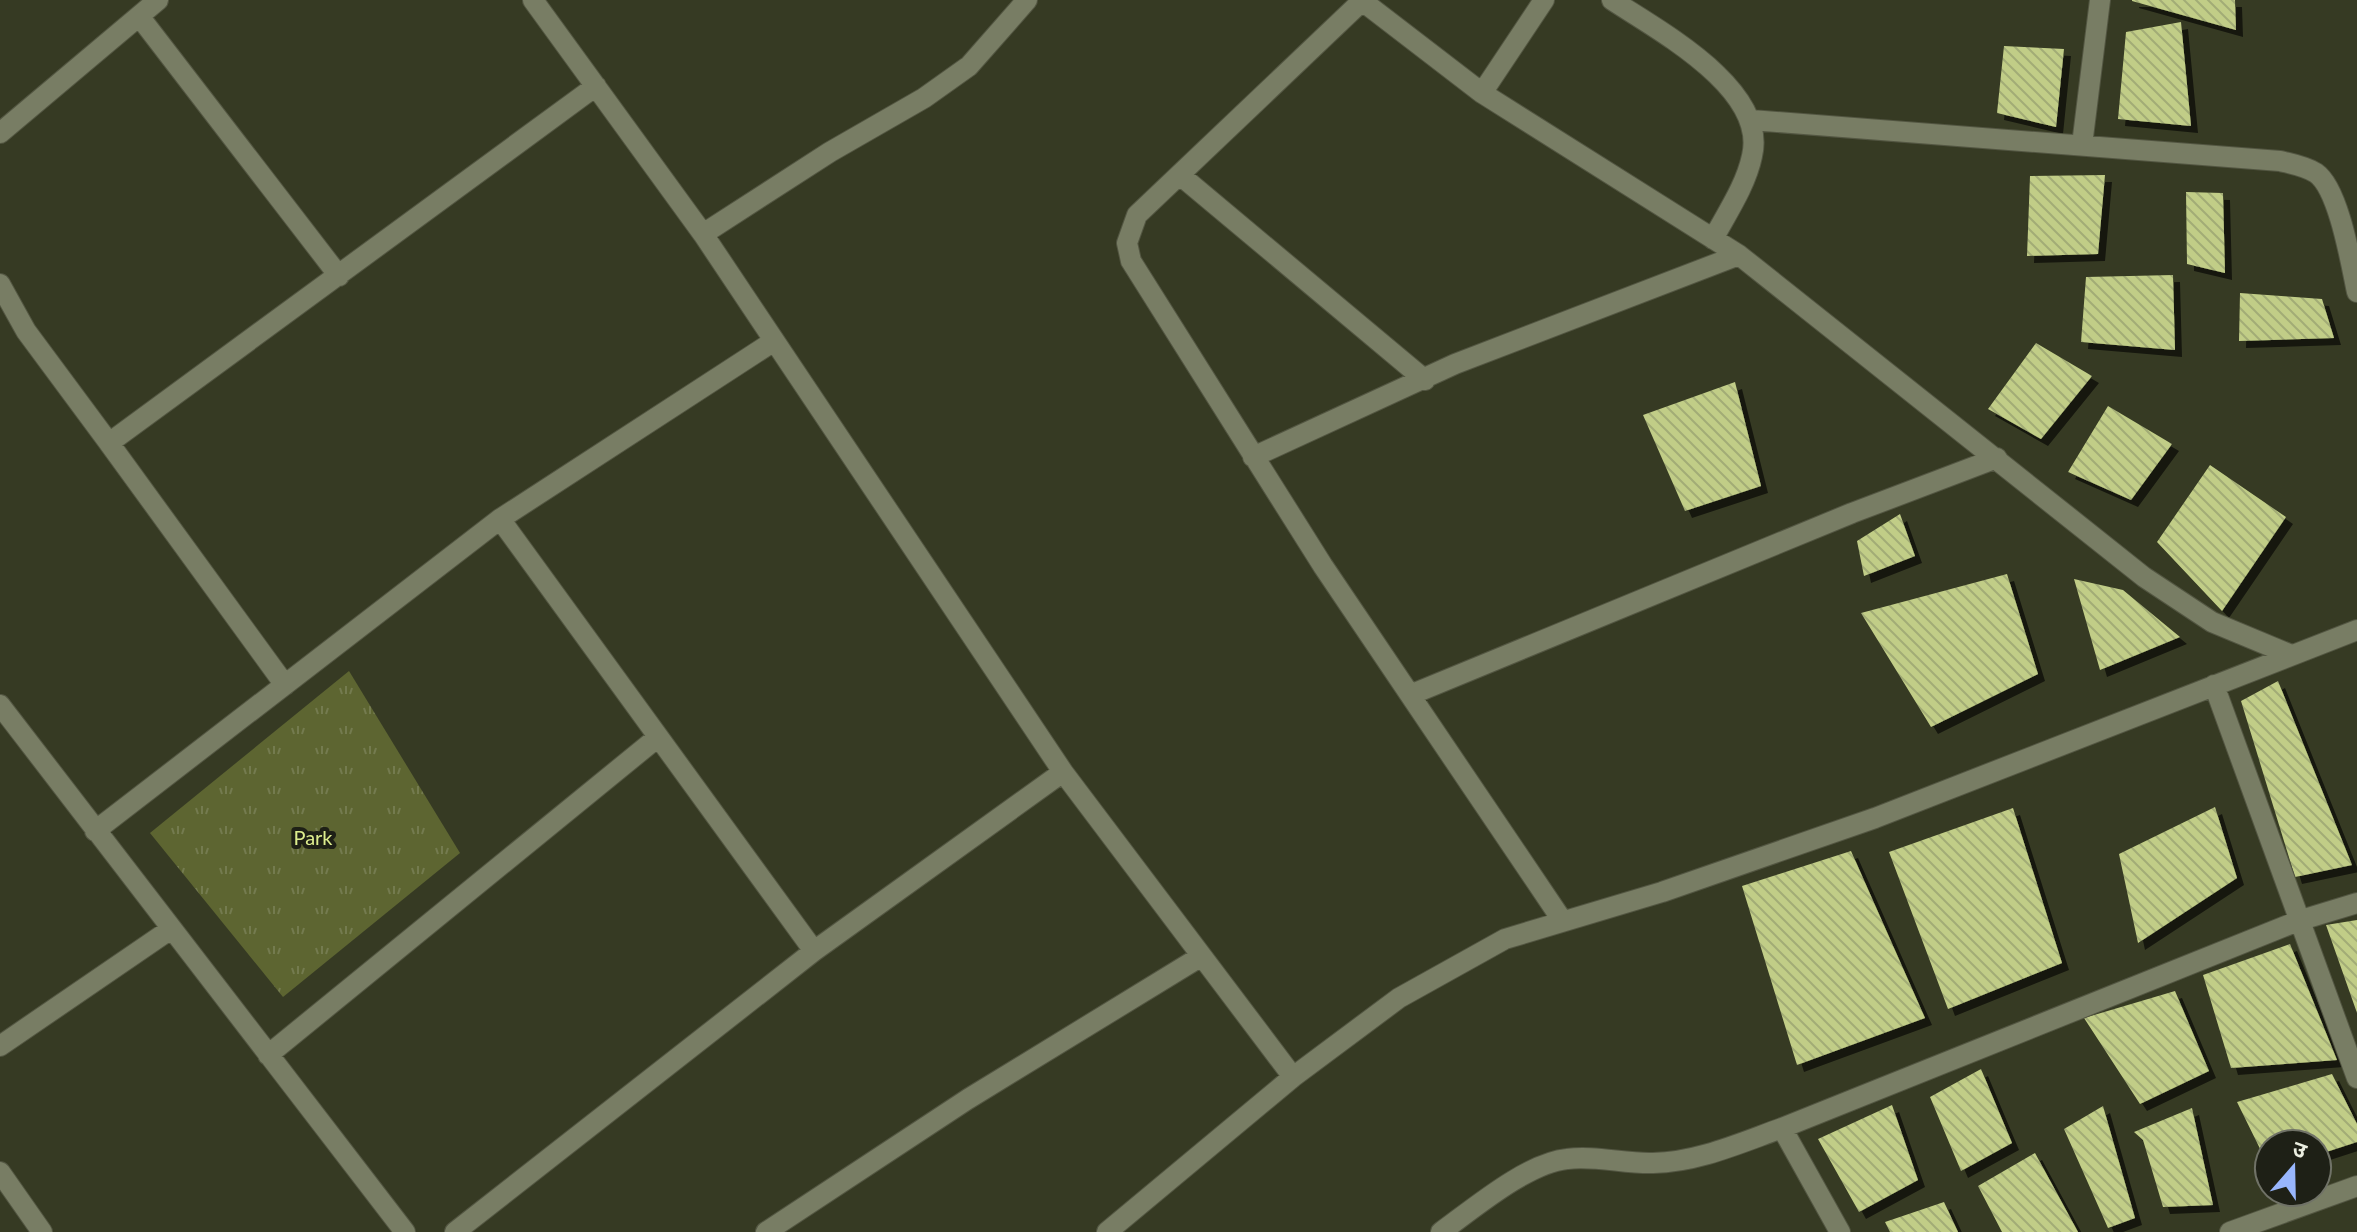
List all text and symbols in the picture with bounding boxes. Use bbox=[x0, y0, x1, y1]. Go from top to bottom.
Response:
park label: Park bbox=[293, 825, 333, 849]
north arrow bbox=[2253, 1128, 2333, 1208]
text: उ bbox=[2289, 1134, 2312, 1164]

